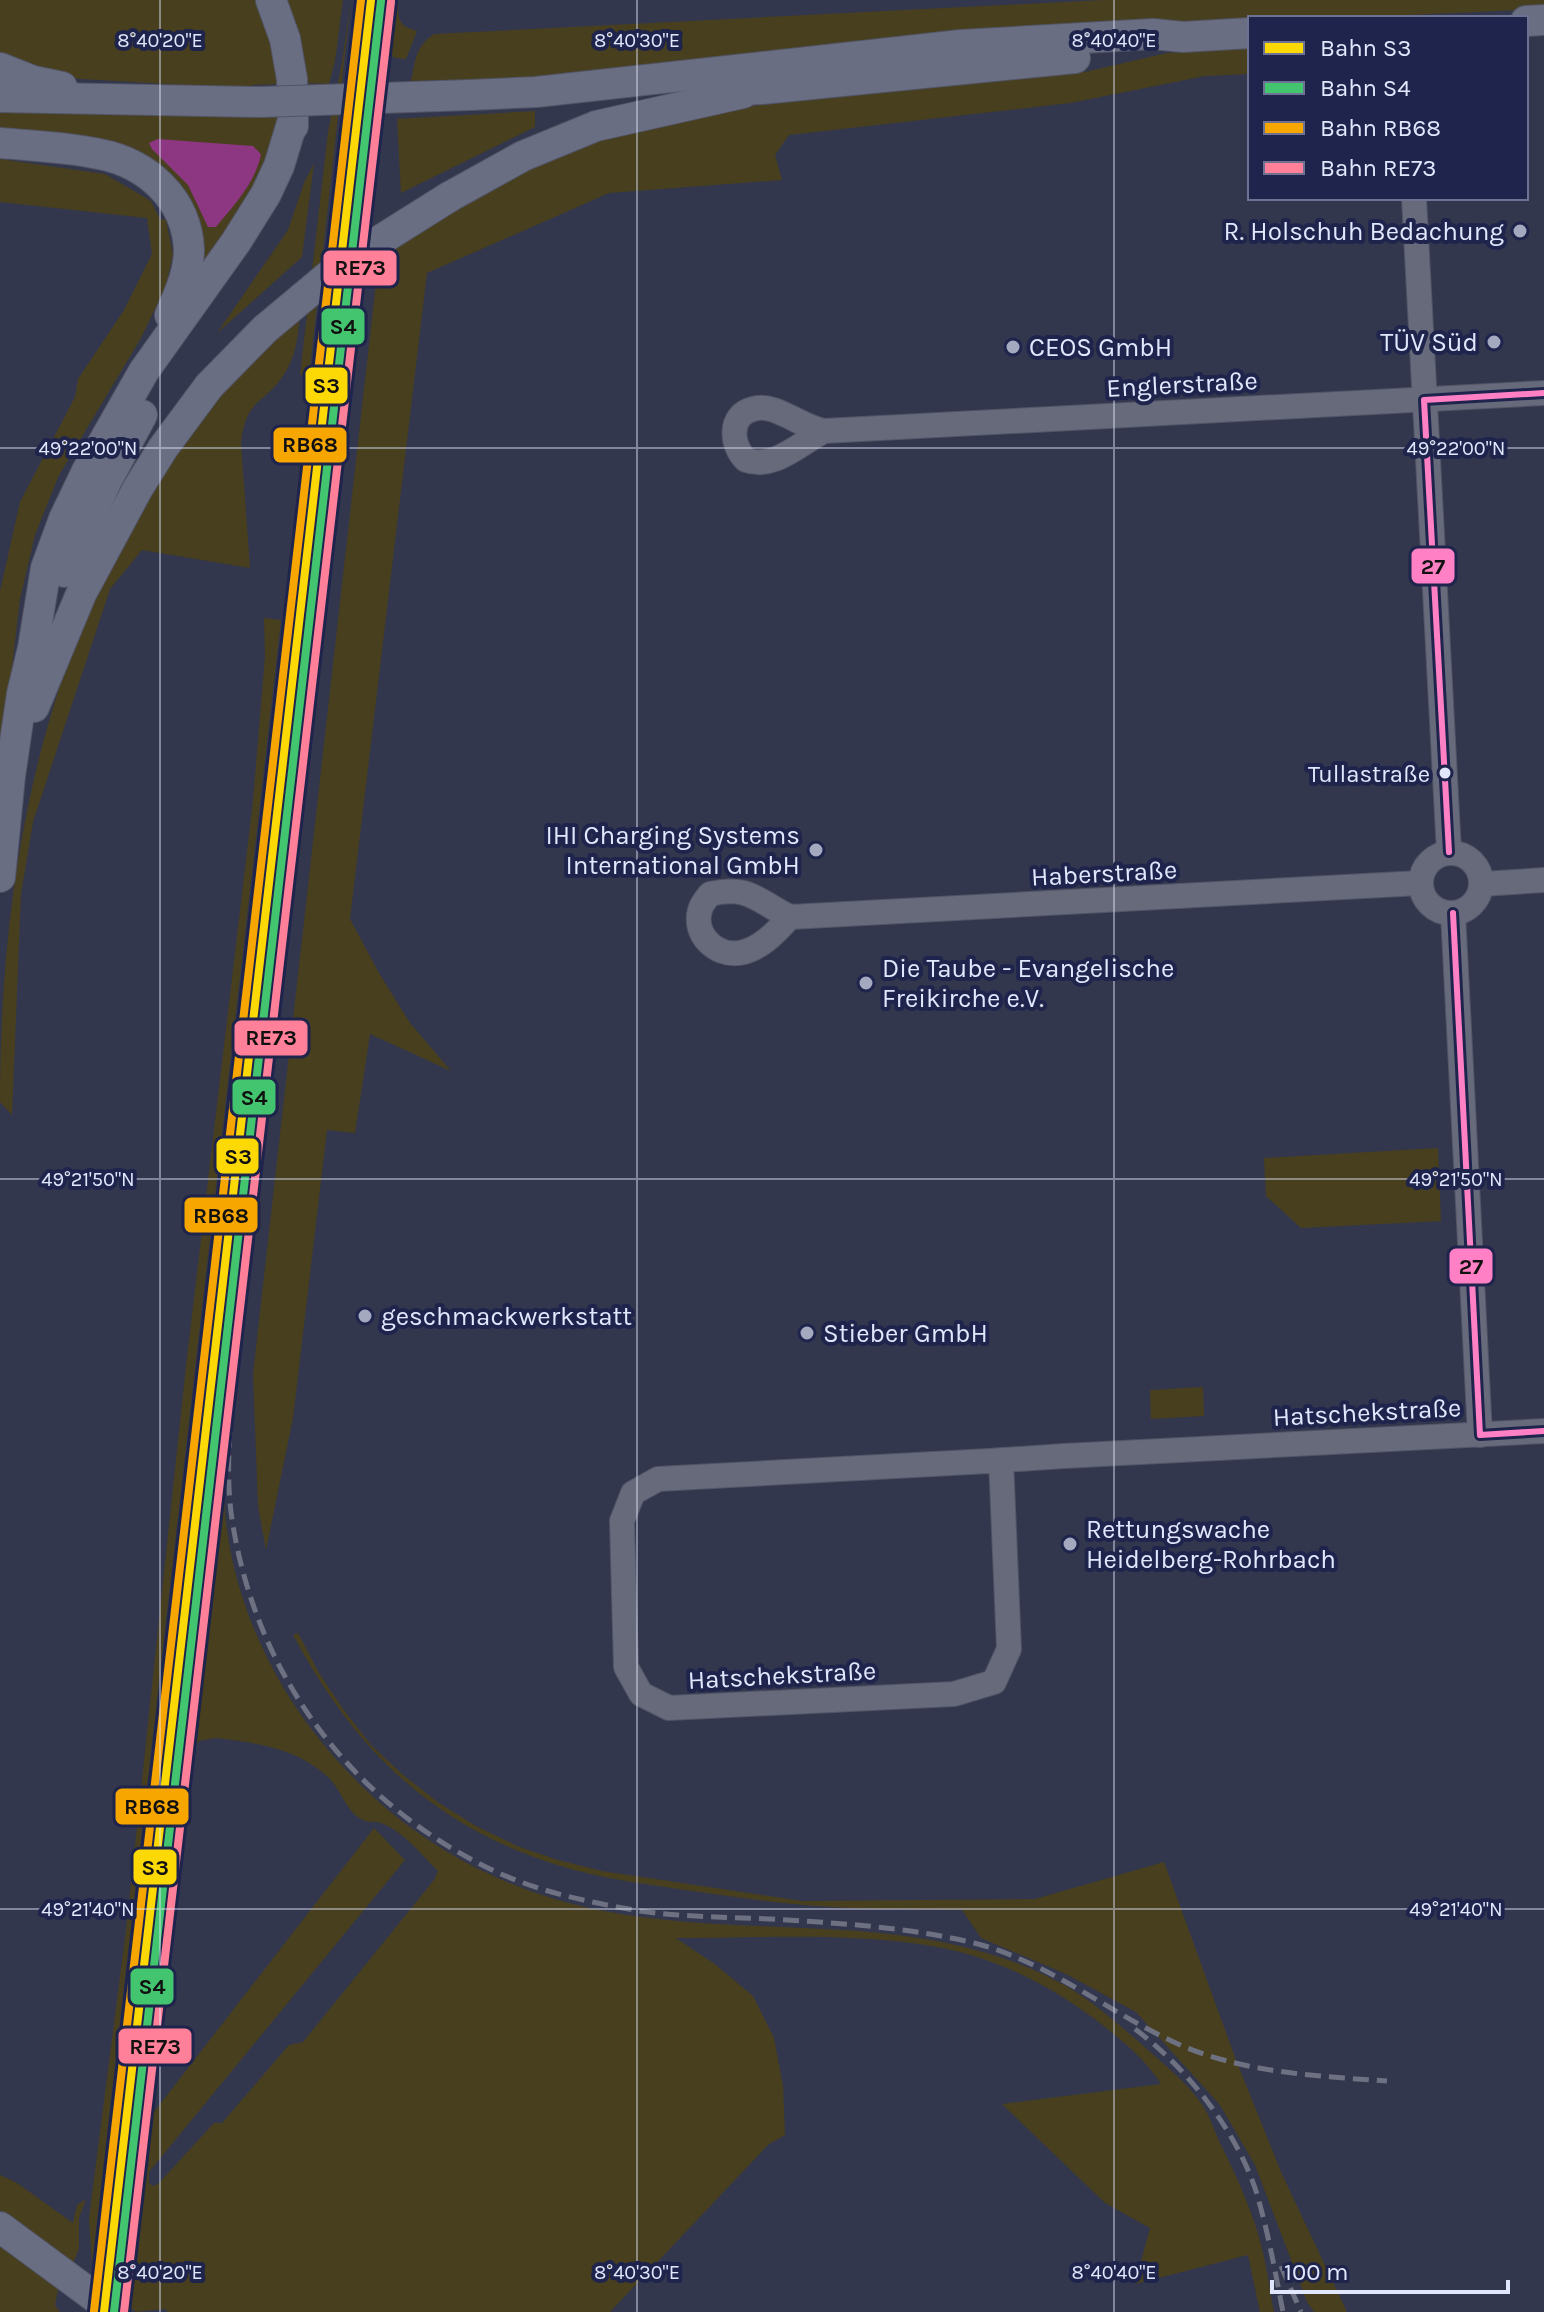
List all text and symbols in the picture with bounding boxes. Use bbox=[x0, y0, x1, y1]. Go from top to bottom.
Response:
legend bbox=[1248, 16, 1528, 200]
text: 8°40'20"E bbox=[117, 29, 203, 52]
text: 8°40'30"E bbox=[594, 29, 680, 52]
text: 8°40'40"E bbox=[1071, 29, 1157, 52]
text: Bahn S3 bbox=[1320, 34, 1411, 62]
text: Bahn S4 bbox=[1320, 74, 1411, 102]
text: Bahn RB68 bbox=[1320, 114, 1441, 142]
text: Bahn RE73 bbox=[1320, 154, 1436, 182]
place label: R. Holschuh Bedachung bbox=[1224, 216, 1504, 247]
marker: R. Holschuh Bedachung bbox=[1511, 222, 1529, 240]
line badge: RE73 bbox=[322, 249, 398, 287]
text: RE73 bbox=[334, 255, 386, 281]
line badge: S4 bbox=[320, 307, 366, 346]
text: S4 bbox=[329, 314, 357, 340]
place label: TÜV Süd bbox=[1380, 327, 1478, 358]
place label: CEOS GmbH bbox=[1029, 332, 1172, 363]
marker: TÜV Süd bbox=[1485, 333, 1503, 351]
marker: CEOS GmbH bbox=[1004, 338, 1022, 356]
street label: Englerstraße bbox=[1106, 365, 1258, 404]
line badge: S3 bbox=[304, 366, 349, 405]
text: S3 bbox=[312, 373, 340, 399]
line badge: RB68 bbox=[272, 426, 348, 464]
text: RB68 bbox=[282, 432, 338, 458]
text: 49°22'00"N bbox=[39, 437, 137, 460]
text: 49°22'00"N bbox=[1407, 437, 1505, 460]
line badge: 27 bbox=[1410, 547, 1456, 585]
text: 27 bbox=[1421, 554, 1445, 580]
place label: Tullastraße bbox=[1308, 760, 1430, 788]
marker: Tullastraße bbox=[1437, 765, 1453, 781]
place label: IHI Charging Systems International GmbH bbox=[545, 820, 800, 881]
marker: IHI Charging Systems International GmbH bbox=[807, 841, 825, 859]
street label: Haberstraße bbox=[1030, 854, 1178, 893]
place label: Die Taube - Evangelische Freikirche e.V. bbox=[882, 953, 1174, 1014]
marker: Die Taube - Evangelische Freikirche e.V. bbox=[857, 974, 875, 992]
line badge: RE73 bbox=[233, 1019, 309, 1057]
text: RE73 bbox=[245, 1025, 297, 1051]
line badge: S4 bbox=[231, 1078, 277, 1116]
text: S4 bbox=[240, 1085, 268, 1111]
line badge: S3 bbox=[215, 1137, 260, 1175]
text: S3 bbox=[224, 1144, 252, 1170]
text: 49°21'50"N bbox=[41, 1168, 135, 1191]
text: 49°21'50"N bbox=[1409, 1168, 1503, 1191]
line badge: RB68 bbox=[183, 1196, 259, 1234]
text: RB68 bbox=[193, 1203, 249, 1229]
line badge: 27 bbox=[1448, 1247, 1494, 1285]
text: 27 bbox=[1459, 1254, 1483, 1280]
place label: geschmackwerkstatt bbox=[381, 1301, 632, 1332]
marker: geschmackwerkstatt bbox=[356, 1307, 374, 1325]
place label: Stieber GmbH bbox=[823, 1318, 988, 1349]
marker: Stieber GmbH bbox=[798, 1324, 816, 1342]
street label: Hatschekstraße bbox=[1272, 1392, 1462, 1433]
place label: Rettungswache Heidelberg-Rohrbach bbox=[1086, 1514, 1336, 1575]
marker: Rettungswache Heidelberg-Rohrbach bbox=[1061, 1535, 1079, 1553]
street label: Hatschekstraße bbox=[687, 1655, 877, 1696]
line badge: RB68 bbox=[114, 1787, 190, 1826]
text: RB68 bbox=[124, 1794, 180, 1820]
line badge: S3 bbox=[132, 1848, 178, 1886]
text: S3 bbox=[141, 1855, 169, 1881]
text: 49°21'40"N bbox=[41, 1898, 135, 1921]
text: 49°21'40"N bbox=[1409, 1898, 1503, 1921]
line badge: S4 bbox=[129, 1967, 175, 2006]
text: S4 bbox=[138, 1974, 166, 2000]
line badge: RE73 bbox=[117, 2027, 193, 2065]
text: RE73 bbox=[129, 2034, 181, 2060]
scale bar bbox=[1272, 2244, 1508, 2294]
text: 100 m bbox=[1284, 2258, 1349, 2286]
text: 8°40'20"E bbox=[117, 2261, 203, 2284]
text: 8°40'30"E bbox=[594, 2261, 680, 2284]
text: 8°40'40"E bbox=[1071, 2261, 1157, 2284]

